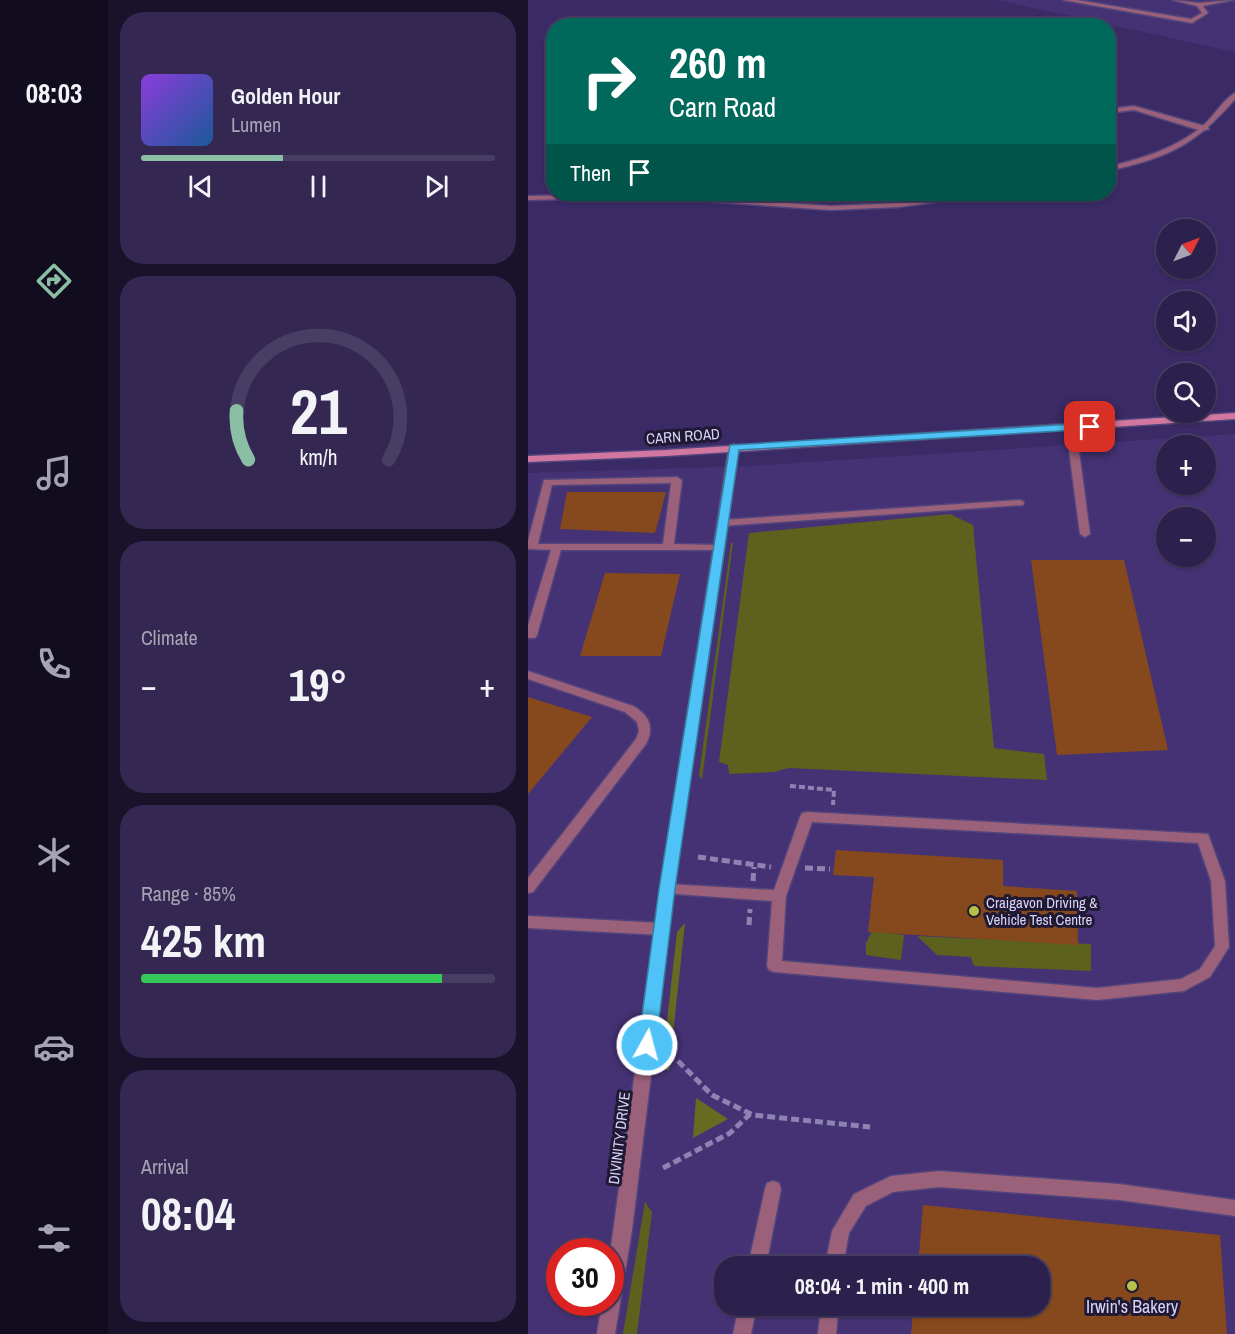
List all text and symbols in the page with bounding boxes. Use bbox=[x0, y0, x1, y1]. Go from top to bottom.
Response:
text: 260 m bbox=[669, 35, 767, 91]
icon: right bbox=[570, 42, 648, 120]
text: 08:03 bbox=[26, 75, 82, 111]
text: Golden Hour bbox=[231, 81, 340, 111]
text: Carn Road bbox=[669, 89, 776, 125]
text: Lumen bbox=[231, 111, 281, 138]
icon: arrive bbox=[623, 156, 656, 189]
text: Then bbox=[570, 158, 611, 188]
icon: previous bbox=[184, 170, 217, 203]
icon: pause bbox=[302, 170, 335, 203]
icon: next bbox=[420, 170, 453, 203]
north arrow bbox=[1156, 219, 1216, 279]
map controls bbox=[1156, 219, 1216, 567]
icon: directions bbox=[33, 260, 75, 302]
button: sound bbox=[1156, 291, 1216, 351]
button: search bbox=[1156, 363, 1216, 423]
text: 21 bbox=[290, 369, 347, 453]
pin bbox=[1064, 401, 1115, 452]
icon: arrive bbox=[1073, 410, 1106, 443]
street label: CARN ROAD bbox=[645, 423, 721, 449]
button: + bbox=[1156, 435, 1216, 495]
text: km/h bbox=[299, 443, 337, 472]
icon: music bbox=[33, 452, 75, 494]
button: − bbox=[1156, 507, 1216, 567]
text: Climate bbox=[141, 624, 198, 651]
icon: phone bbox=[33, 643, 75, 685]
text: 19° bbox=[288, 654, 348, 715]
text: − bbox=[141, 663, 157, 707]
text: + bbox=[479, 663, 495, 707]
icon: climate bbox=[33, 834, 75, 876]
text: Range · 85% bbox=[141, 880, 236, 907]
place label: Craigavon Driving & Vehicle Test Centre bbox=[986, 892, 1098, 930]
marker: Craigavon Driving & Vehicle Test Centre bbox=[967, 904, 981, 918]
text: 425 km bbox=[141, 910, 266, 971]
position arrow bbox=[615, 1013, 679, 1077]
icon: car bbox=[33, 1026, 75, 1068]
street label: DIVINITY DRIVE bbox=[603, 1091, 635, 1185]
text: Arrival bbox=[141, 1153, 188, 1180]
text: 08:04 bbox=[141, 1183, 235, 1244]
icon: filters bbox=[33, 1217, 75, 1259]
speed limit sign: 30 bbox=[546, 1238, 624, 1316]
text: 08:04 · 1 min · 400 m bbox=[795, 1271, 969, 1301]
marker: Irwin's Bakery bbox=[1125, 1279, 1139, 1293]
place label: Irwin's Bakery bbox=[1086, 1294, 1179, 1319]

